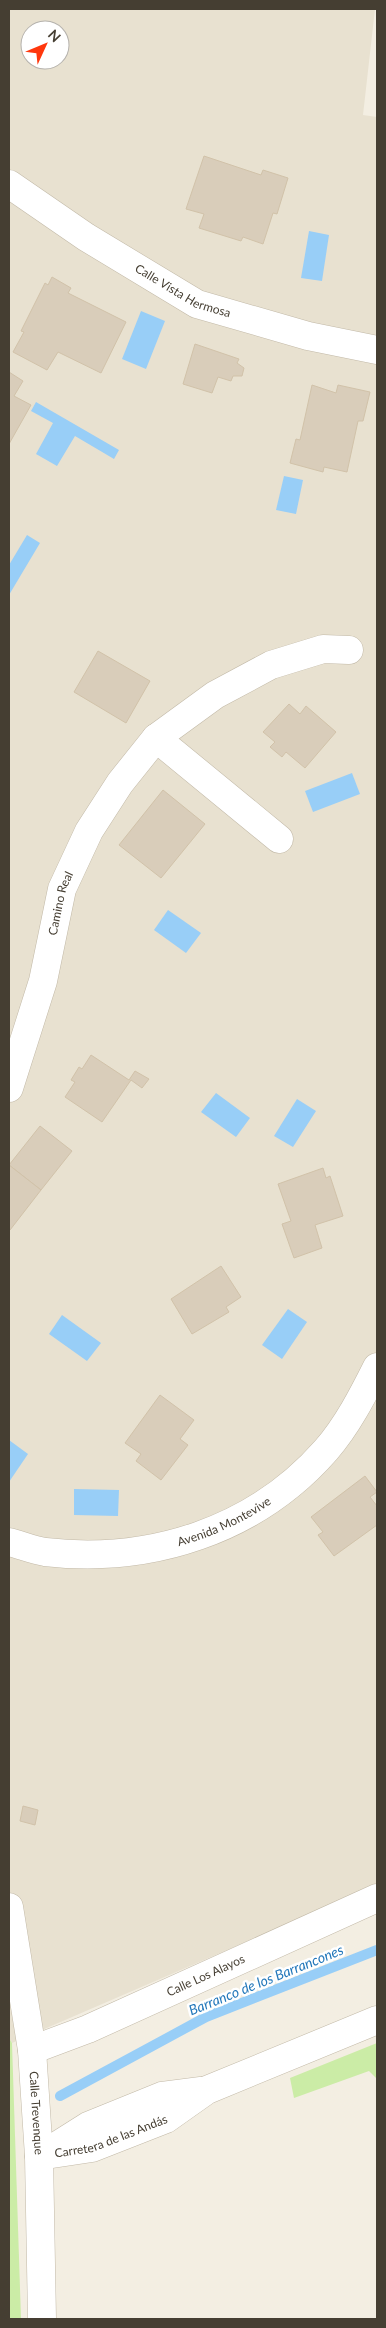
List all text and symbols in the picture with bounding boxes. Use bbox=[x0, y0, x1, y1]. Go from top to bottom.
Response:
north arrow bbox=[20, 20, 70, 70]
text: N bbox=[45, 26, 65, 45]
street label: Calle Vista Hermosa bbox=[133, 260, 233, 320]
street label: Camino Real bbox=[45, 869, 76, 936]
street label: Avenida Montevive bbox=[175, 1493, 274, 1549]
water label: Barranco de los Barrancones bbox=[186, 1941, 346, 2018]
street label: Calle Los Alayos bbox=[164, 1951, 247, 1999]
street label: Calle Trevenque bbox=[26, 2071, 47, 2155]
street label: Carretera de las Andás bbox=[53, 2111, 170, 2161]

